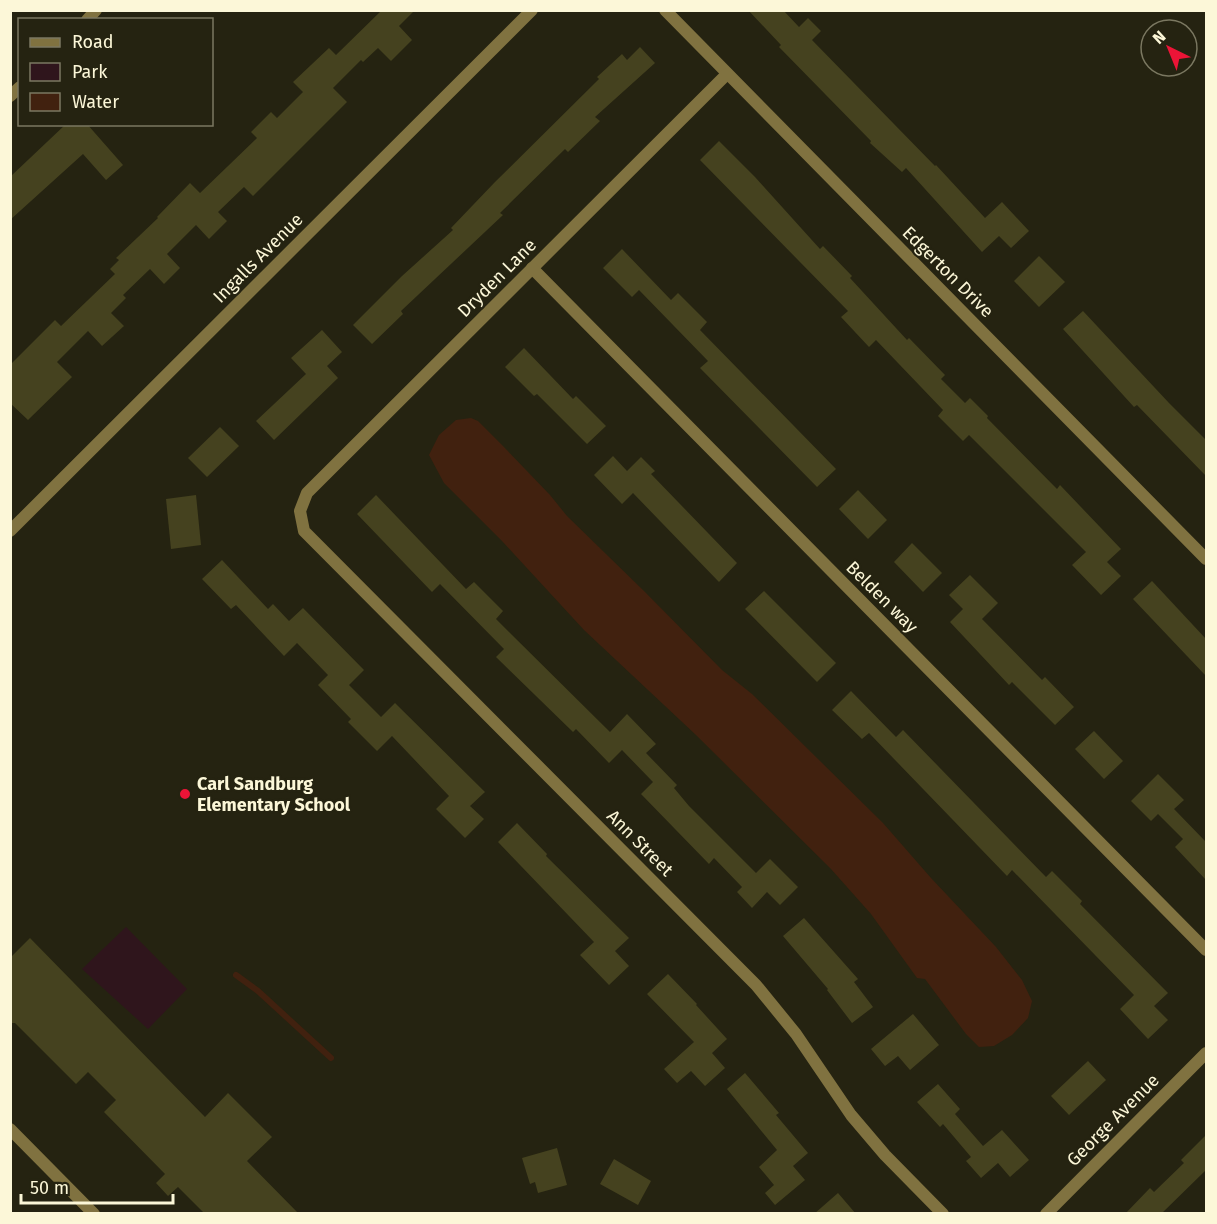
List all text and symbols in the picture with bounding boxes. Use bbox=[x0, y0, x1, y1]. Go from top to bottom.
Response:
legend bbox=[18, 18, 213, 126]
north arrow bbox=[1139, 18, 1199, 78]
text: N bbox=[1149, 27, 1169, 48]
text: Road bbox=[72, 31, 114, 53]
text: Park bbox=[72, 61, 108, 83]
text: Water bbox=[72, 91, 119, 113]
street label: Ingalls Avenue bbox=[209, 209, 307, 307]
street label: Edgerton Drive bbox=[898, 222, 998, 322]
street label: Dryden Lane bbox=[453, 234, 541, 322]
street label: Belden way bbox=[841, 556, 923, 638]
place label: Carl Sandburg Elementary School bbox=[197, 773, 351, 816]
marker: Carl Sandburg Elementary School bbox=[178, 787, 192, 801]
street label: Ann Street bbox=[602, 805, 678, 881]
street label: George Avenue bbox=[1062, 1069, 1164, 1171]
scale bar bbox=[21, 1167, 172, 1205]
text: 50 m bbox=[30, 1177, 69, 1199]

